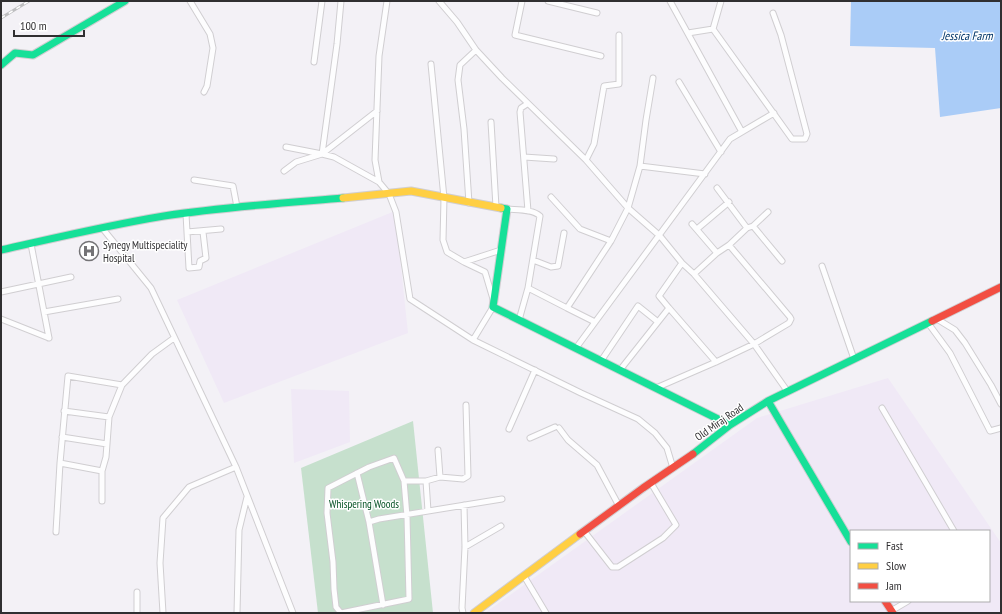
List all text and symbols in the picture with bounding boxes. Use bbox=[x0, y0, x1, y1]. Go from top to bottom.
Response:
scale bar bbox=[14, 12, 84, 38]
text: 100 m bbox=[20, 18, 47, 33]
water label: Jessica Farm bbox=[940, 28, 994, 43]
place label: Synegy Multispeciality Hospital bbox=[103, 238, 188, 265]
hospital icon: Synegy Multispeciality Hospital bbox=[78, 240, 100, 262]
street label: Old Miraj Road bbox=[692, 400, 746, 444]
park label: Whispering Woods bbox=[329, 497, 399, 511]
legend bbox=[850, 530, 990, 602]
text: Fast bbox=[886, 538, 904, 553]
text: Slow bbox=[886, 558, 907, 573]
text: Jam bbox=[885, 578, 902, 593]

